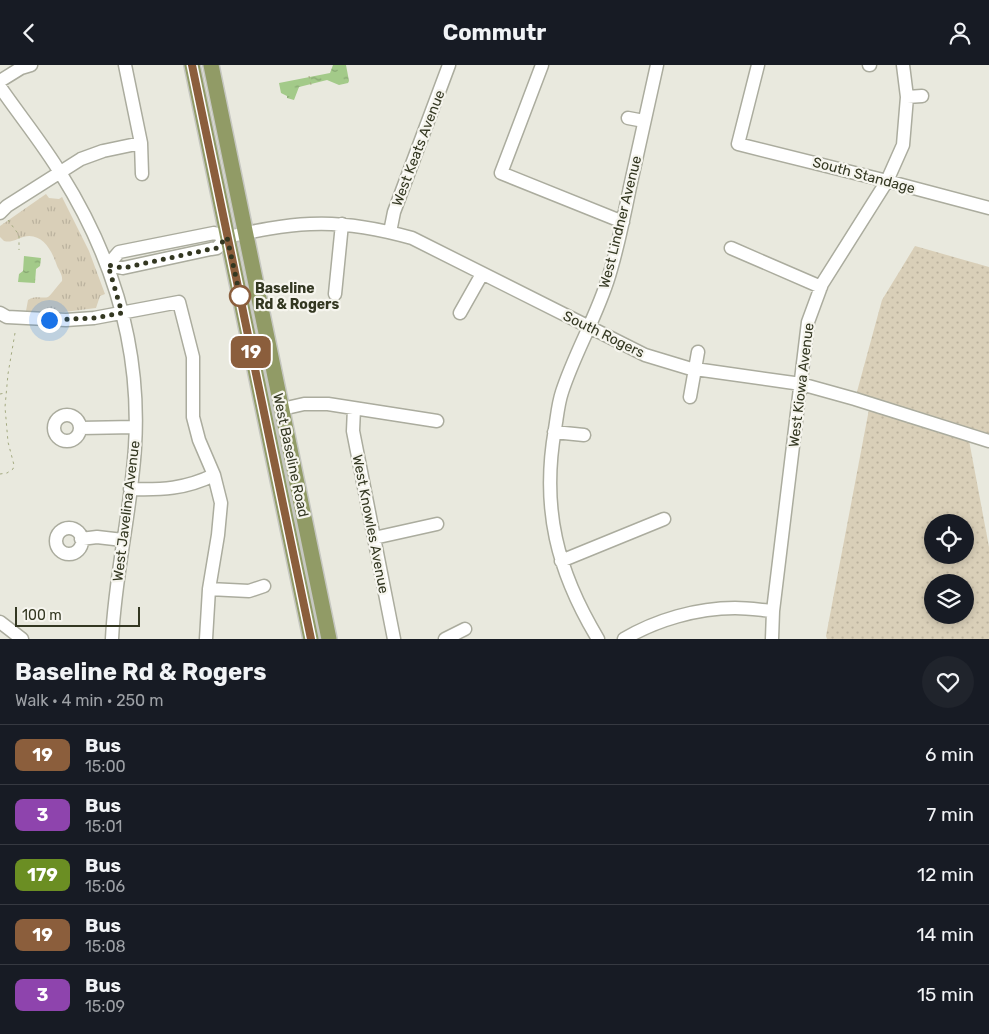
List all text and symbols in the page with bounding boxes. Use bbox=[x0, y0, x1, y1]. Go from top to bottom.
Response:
icon: back bbox=[15, 19, 43, 47]
text: Commutr bbox=[443, 19, 546, 46]
icon: person bbox=[946, 19, 974, 47]
street label: West Keats Avenue bbox=[388, 88, 448, 209]
street label: West Lindner Avenue bbox=[596, 154, 645, 290]
street label: South Standage bbox=[811, 154, 917, 197]
place label: Baseline Rd & Rogers bbox=[255, 280, 339, 313]
marker: Baseline Rd & Rogers bbox=[229, 285, 251, 307]
street label: South Rogers bbox=[560, 307, 647, 361]
your location bbox=[37, 308, 62, 333]
street label: West Kiowa Avenue bbox=[785, 322, 818, 448]
line badge: 19 bbox=[228, 336, 274, 368]
text: 19 bbox=[241, 341, 261, 363]
street label: West Baseline Road bbox=[269, 391, 312, 519]
street label: West Javelina Avenue bbox=[109, 440, 144, 582]
street label: West Knowles Avenue bbox=[349, 453, 392, 595]
map controls bbox=[924, 514, 974, 624]
button: locate bbox=[924, 514, 974, 564]
button: layers bbox=[924, 574, 974, 624]
scale bar bbox=[15, 604, 140, 627]
text: 100 m bbox=[22, 607, 62, 624]
button: heart bbox=[922, 656, 974, 708]
text: Baseline Rd & Rogers bbox=[15, 658, 266, 686]
text: Walk · 4 min · 250 m bbox=[15, 691, 163, 710]
text: Bus bbox=[85, 734, 121, 757]
text: 6 min bbox=[925, 743, 974, 766]
text: 19 bbox=[32, 744, 53, 766]
text: 15:00 bbox=[85, 757, 126, 776]
text: Bus bbox=[85, 794, 121, 817]
text: 7 min bbox=[927, 803, 974, 826]
text: 3 bbox=[37, 804, 48, 826]
text: 15:01 bbox=[85, 817, 122, 836]
text: Bus bbox=[85, 854, 121, 877]
text: 12 min bbox=[917, 863, 974, 886]
text: 179 bbox=[27, 864, 58, 886]
text: 15:06 bbox=[85, 877, 125, 896]
text: Bus bbox=[85, 914, 121, 937]
text: 14 min bbox=[916, 923, 974, 946]
text: 19 bbox=[32, 924, 53, 946]
text: 15:08 bbox=[85, 937, 126, 956]
text: Bus bbox=[85, 974, 121, 997]
text: 15 min bbox=[917, 983, 974, 1006]
text: 3 bbox=[37, 984, 48, 1006]
text: 15:09 bbox=[85, 997, 125, 1016]

